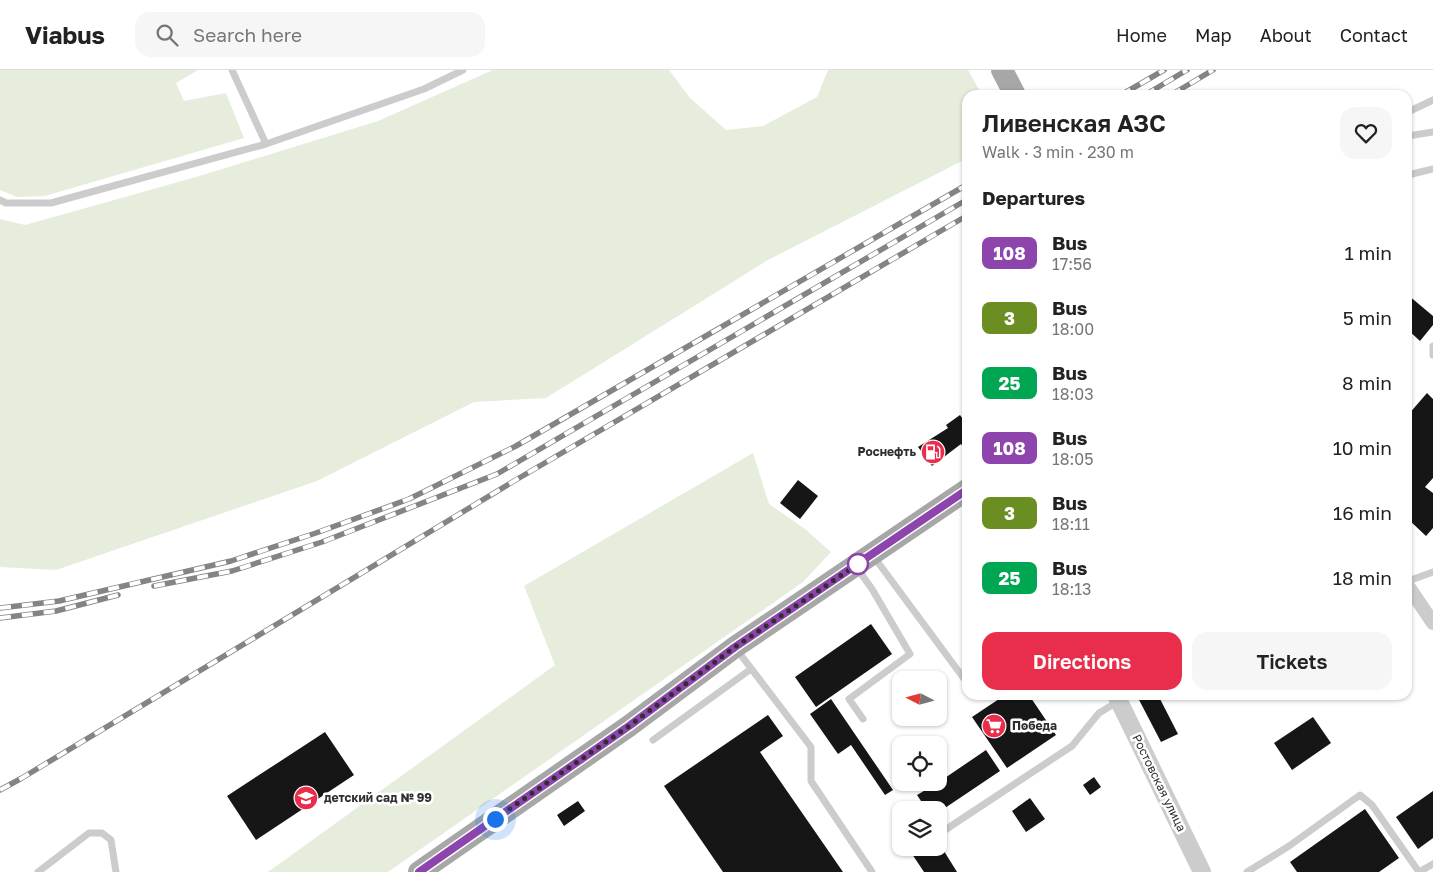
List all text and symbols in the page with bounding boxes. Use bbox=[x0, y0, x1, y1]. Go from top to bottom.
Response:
search box bbox=[135, 12, 485, 57]
text: Viabus bbox=[25, 20, 105, 49]
icon: search bbox=[153, 21, 181, 49]
text: Search here bbox=[193, 23, 302, 46]
text: Home bbox=[1116, 24, 1167, 46]
text: Map bbox=[1195, 24, 1232, 46]
text: About bbox=[1260, 24, 1312, 46]
text: Contact bbox=[1340, 24, 1408, 46]
button: heart bbox=[1340, 107, 1392, 159]
text: Ливенская АЗС bbox=[982, 108, 1166, 137]
text: Walk · 3 min · 230 m bbox=[982, 142, 1134, 162]
text: Departures bbox=[982, 186, 1085, 209]
text: Bus bbox=[1052, 231, 1087, 254]
text: 1 min bbox=[1344, 241, 1392, 264]
text: 108 bbox=[993, 242, 1026, 264]
text: 17:56 bbox=[1052, 254, 1092, 274]
text: Bus bbox=[1052, 296, 1087, 319]
text: 5 min bbox=[1343, 306, 1392, 329]
text: 3 bbox=[1004, 307, 1015, 329]
text: 18:00 bbox=[1052, 319, 1094, 339]
text: Bus bbox=[1052, 361, 1087, 384]
text: 8 min bbox=[1342, 371, 1392, 394]
text: 25 bbox=[999, 372, 1020, 394]
text: 18:03 bbox=[1052, 384, 1094, 404]
text: Bus bbox=[1052, 426, 1087, 449]
text: 10 min bbox=[1333, 436, 1392, 459]
text: 108 bbox=[993, 437, 1026, 459]
fuel station icon: Роснефть bbox=[920, 439, 946, 465]
place label: Роснефть bbox=[858, 444, 916, 459]
text: 18:05 bbox=[1052, 449, 1094, 469]
text: Bus bbox=[1052, 491, 1087, 514]
text: 16 min bbox=[1333, 501, 1392, 524]
text: 3 bbox=[1004, 502, 1015, 524]
text: 18:11 bbox=[1052, 514, 1090, 534]
unlabelled marker bbox=[847, 553, 869, 575]
text: Bus bbox=[1052, 556, 1087, 579]
text: 18 min bbox=[1333, 566, 1392, 589]
text: 25 bbox=[999, 567, 1020, 589]
text: 18:13 bbox=[1052, 579, 1091, 599]
button: Directions bbox=[982, 632, 1182, 690]
button: Tickets bbox=[1192, 632, 1392, 690]
north arrow bbox=[892, 671, 948, 726]
map controls bbox=[892, 671, 947, 856]
supermarket icon: Победа bbox=[981, 713, 1007, 739]
place label: Победа bbox=[1012, 718, 1057, 733]
street label: Ростовская улица bbox=[1129, 732, 1189, 834]
button: locate bbox=[892, 736, 947, 791]
school or university icon: детский сад № 99 bbox=[293, 785, 319, 811]
place label: детский сад № 99 bbox=[324, 790, 432, 805]
button: layers bbox=[892, 801, 947, 856]
your location bbox=[483, 807, 508, 832]

